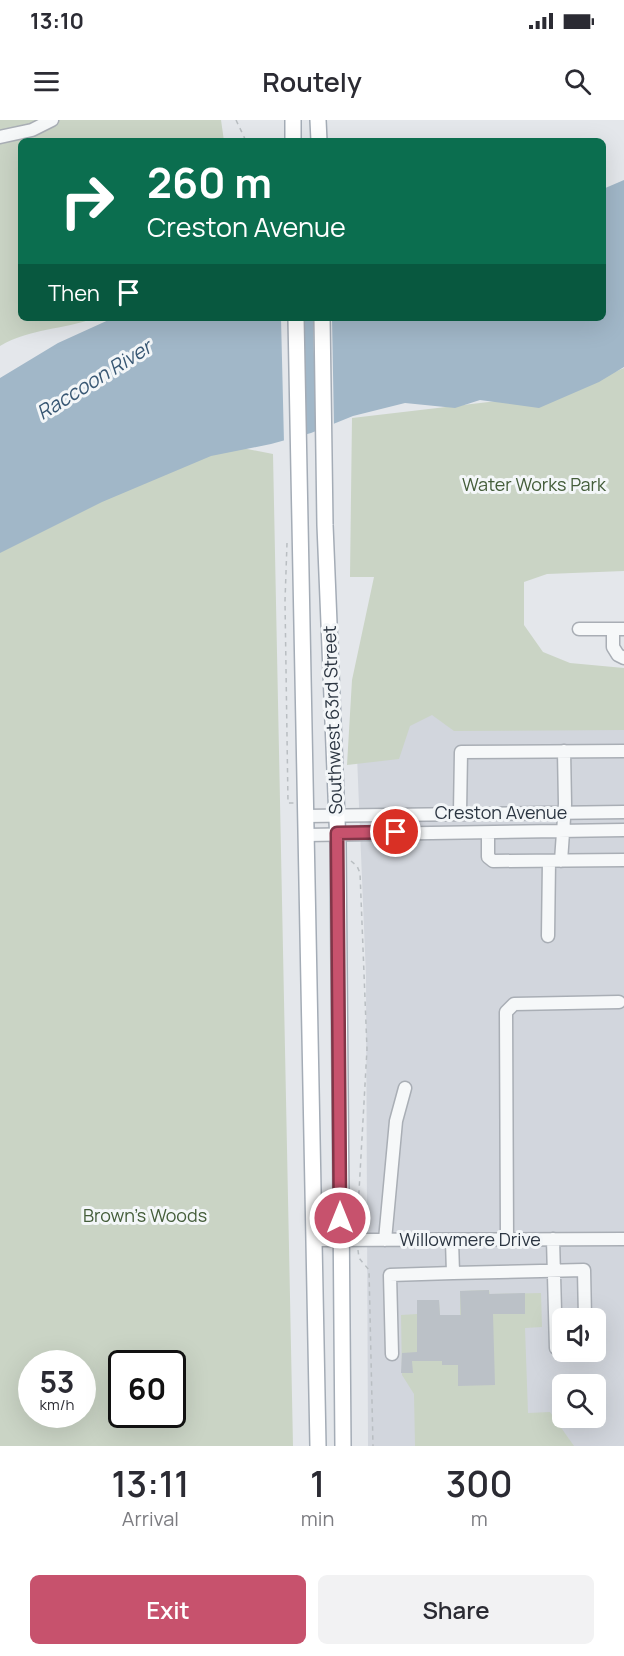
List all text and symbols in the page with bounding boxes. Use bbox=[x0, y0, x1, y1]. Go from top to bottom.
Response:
text: 13:10 bbox=[30, 6, 84, 36]
text: Routely bbox=[262, 63, 362, 100]
icon: menu bbox=[30, 65, 63, 98]
icon: search bbox=[561, 65, 594, 98]
text: 260 m bbox=[147, 153, 272, 211]
icon: right bbox=[48, 162, 126, 240]
text: Creston Avenue bbox=[147, 208, 346, 245]
icon: arrive bbox=[112, 276, 145, 309]
text: Then bbox=[48, 278, 100, 308]
water label: Raccoon River bbox=[31, 332, 159, 426]
park label: Water Works Park bbox=[462, 472, 607, 496]
street label: Southwest 63rd Street bbox=[317, 625, 347, 815]
street label: Creston Avenue bbox=[435, 800, 567, 824]
pin bbox=[370, 806, 421, 857]
icon: arrive bbox=[379, 815, 412, 848]
position arrow bbox=[308, 1186, 372, 1250]
park label: Brown's Woods bbox=[83, 1203, 207, 1227]
street label: Willowmere Drive bbox=[399, 1227, 541, 1251]
map controls bbox=[552, 1308, 606, 1428]
button: sound bbox=[552, 1308, 606, 1362]
speed limit sign: 60 bbox=[108, 1350, 186, 1428]
text: 53 bbox=[39, 1361, 75, 1402]
button: search bbox=[552, 1374, 606, 1428]
text: km/h bbox=[40, 1394, 74, 1415]
text: 13:11 bbox=[111, 1459, 189, 1508]
text: 1 bbox=[310, 1459, 325, 1508]
text: 300 bbox=[446, 1459, 513, 1508]
text: Arrival bbox=[122, 1505, 179, 1532]
text: min bbox=[301, 1505, 334, 1532]
text: m bbox=[471, 1505, 488, 1532]
button: Exit bbox=[30, 1575, 306, 1644]
button: Share bbox=[318, 1575, 594, 1644]

